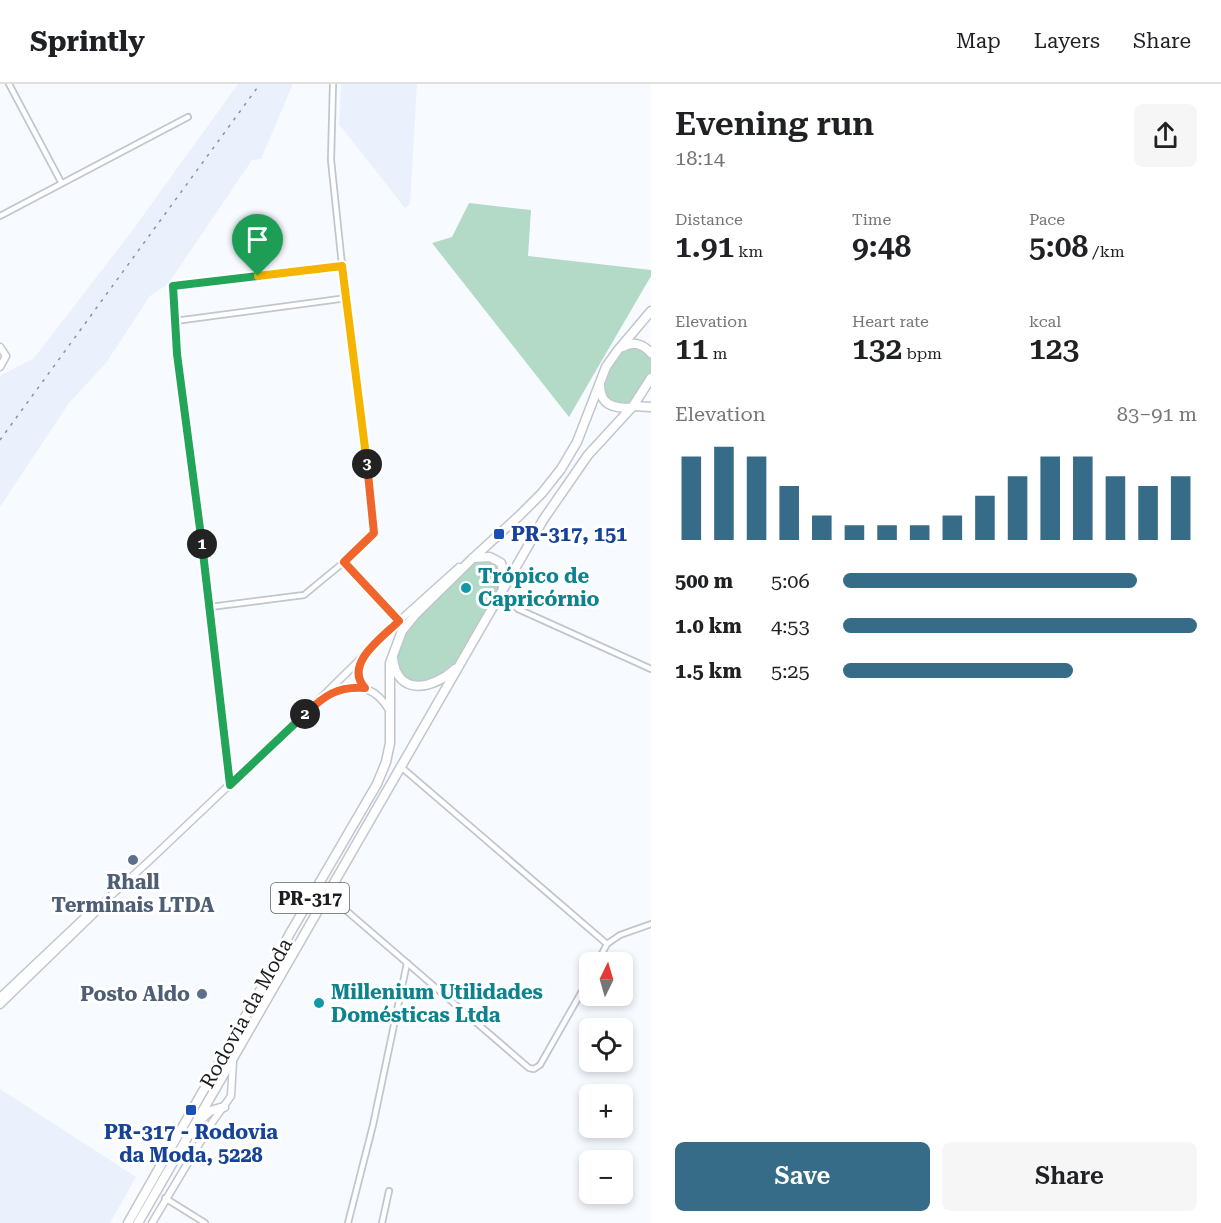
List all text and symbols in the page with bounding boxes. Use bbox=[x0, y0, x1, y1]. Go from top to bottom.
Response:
text: Sprintly bbox=[30, 25, 145, 58]
text: Map bbox=[956, 29, 1001, 53]
text: Layers bbox=[1034, 29, 1100, 53]
text: Share bbox=[1133, 29, 1191, 53]
text: Evening run bbox=[675, 104, 874, 143]
button: share bbox=[1134, 104, 1197, 167]
text: 18:14 bbox=[675, 146, 725, 170]
text: Distance bbox=[675, 210, 743, 229]
text: Time bbox=[852, 210, 891, 229]
text: Pace bbox=[1029, 210, 1065, 229]
pin bbox=[232, 214, 283, 276]
icon: arrive bbox=[241, 223, 274, 256]
text: 1.91 bbox=[675, 229, 734, 264]
text: 9:48 bbox=[852, 229, 911, 264]
text: 5:08 bbox=[1029, 229, 1088, 264]
text: km bbox=[734, 242, 763, 261]
text: /km bbox=[1088, 242, 1125, 261]
text: Elevation bbox=[675, 312, 748, 331]
text: Heart rate bbox=[852, 312, 929, 331]
text: kcal bbox=[1029, 312, 1061, 331]
text: 11 bbox=[675, 331, 709, 366]
text: 132 bbox=[852, 331, 902, 366]
text: 123 bbox=[1029, 331, 1079, 366]
text: m bbox=[709, 344, 727, 363]
text: bpm bbox=[902, 344, 942, 363]
text: Elevation bbox=[675, 402, 766, 426]
text: 83–91 m bbox=[1117, 402, 1197, 426]
pin: 3 bbox=[352, 449, 382, 479]
text: 3 bbox=[363, 454, 371, 473]
place label: PR-317, 151 bbox=[511, 522, 627, 546]
marker: PR-317, 151 bbox=[492, 527, 506, 541]
pin: 1 bbox=[187, 529, 217, 559]
text: 1 bbox=[198, 534, 206, 553]
place label: Trópico de Capricórnio bbox=[478, 564, 600, 611]
text: 500 m bbox=[675, 569, 733, 593]
text: 5:06 bbox=[771, 569, 810, 593]
marker: Trópico de Capricórnio bbox=[459, 581, 473, 595]
text: 1.0 km bbox=[675, 614, 742, 638]
text: 4:53 bbox=[771, 614, 810, 638]
text: 1.5 km bbox=[675, 659, 742, 683]
text: 5:25 bbox=[771, 659, 810, 683]
pin: 2 bbox=[290, 699, 320, 729]
text: 2 bbox=[301, 704, 309, 723]
marker: Rhall Terminais LTDA bbox=[126, 853, 140, 867]
place label: Rhall Terminais LTDA bbox=[52, 870, 215, 917]
road number: PR-317 bbox=[271, 883, 349, 913]
street label: Rodovia da Moda bbox=[195, 934, 297, 1092]
north arrow bbox=[579, 952, 633, 1006]
map controls bbox=[579, 952, 633, 1204]
place label: Millenium Utilidades Domésticas Ltda bbox=[331, 980, 543, 1027]
place label: Posto Aldo bbox=[80, 982, 190, 1006]
marker: Posto Aldo bbox=[195, 987, 209, 1001]
marker: Millenium Utilidades Domésticas Ltda bbox=[312, 996, 326, 1010]
button: locate bbox=[579, 1018, 633, 1072]
button: + bbox=[579, 1084, 633, 1138]
marker: PR-317 - Rodovia da Moda, 5228 bbox=[184, 1103, 198, 1117]
place label: PR-317 - Rodovia da Moda, 5228 bbox=[104, 1120, 278, 1167]
button: Save bbox=[675, 1142, 930, 1211]
button: Share bbox=[942, 1142, 1197, 1211]
button: − bbox=[579, 1150, 633, 1204]

